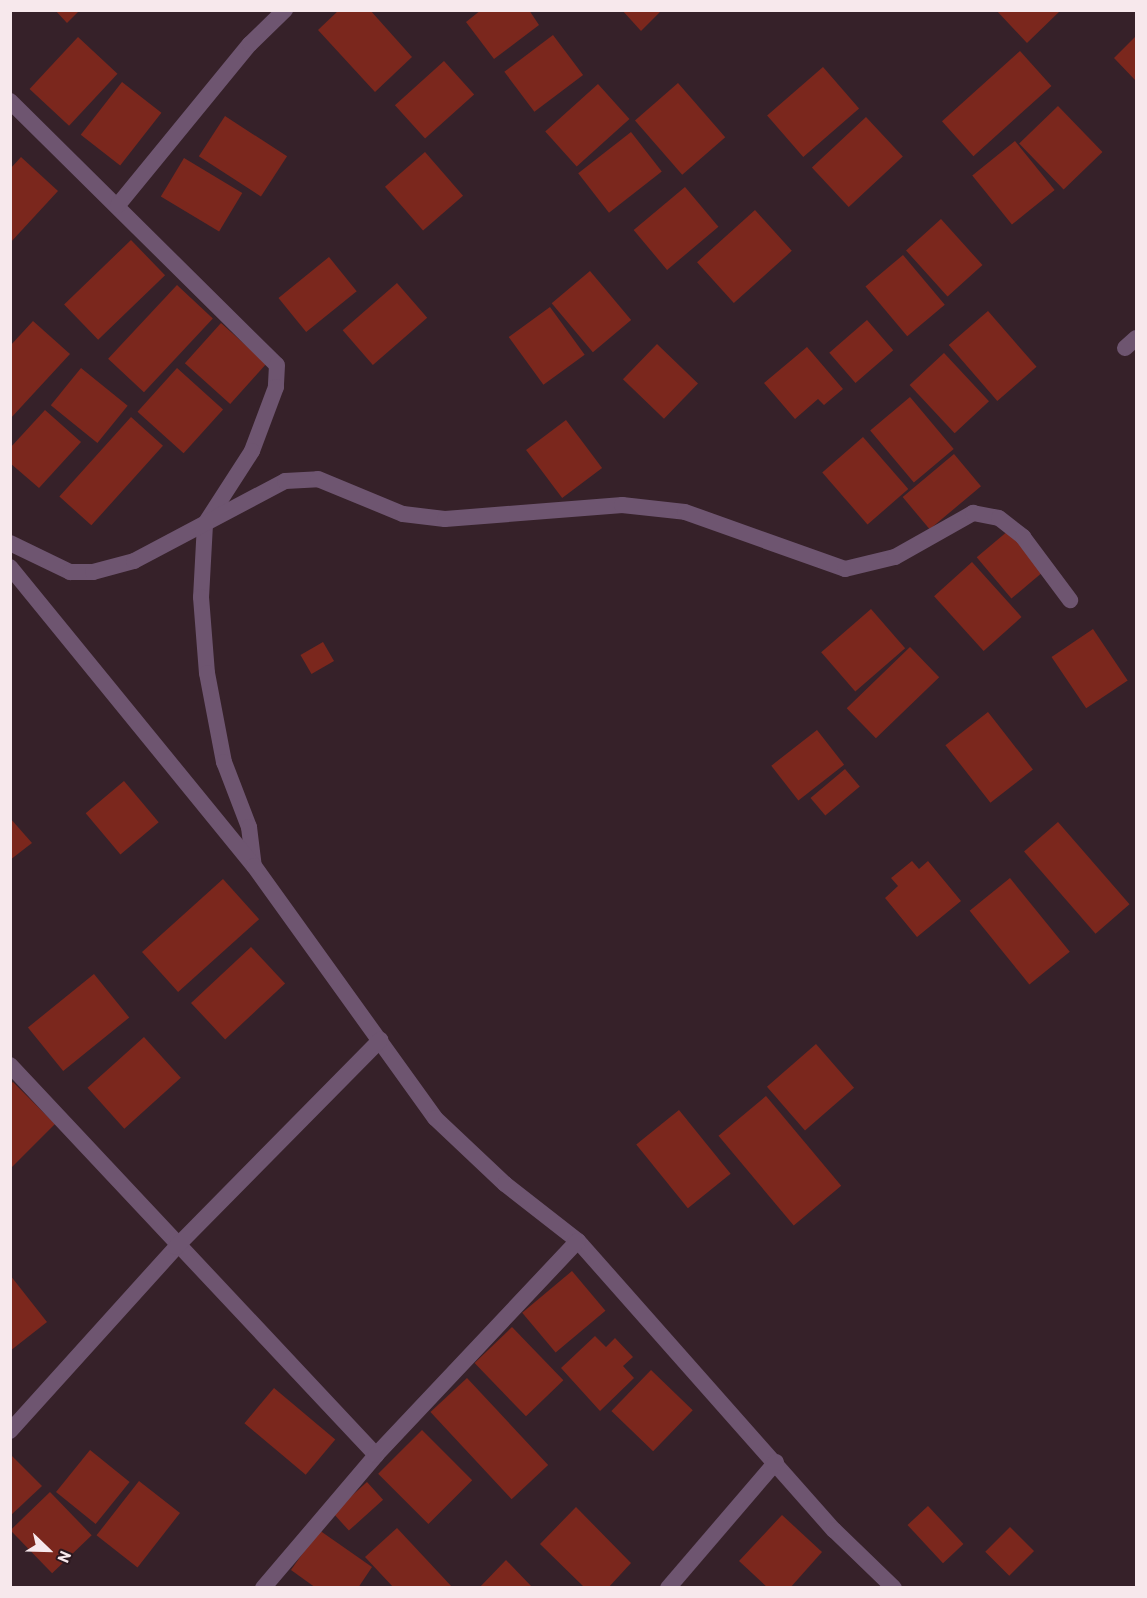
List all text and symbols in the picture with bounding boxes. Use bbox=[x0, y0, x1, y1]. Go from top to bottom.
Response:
north arrow bbox=[18, 1520, 78, 1580]
text: N bbox=[54, 1549, 76, 1566]

